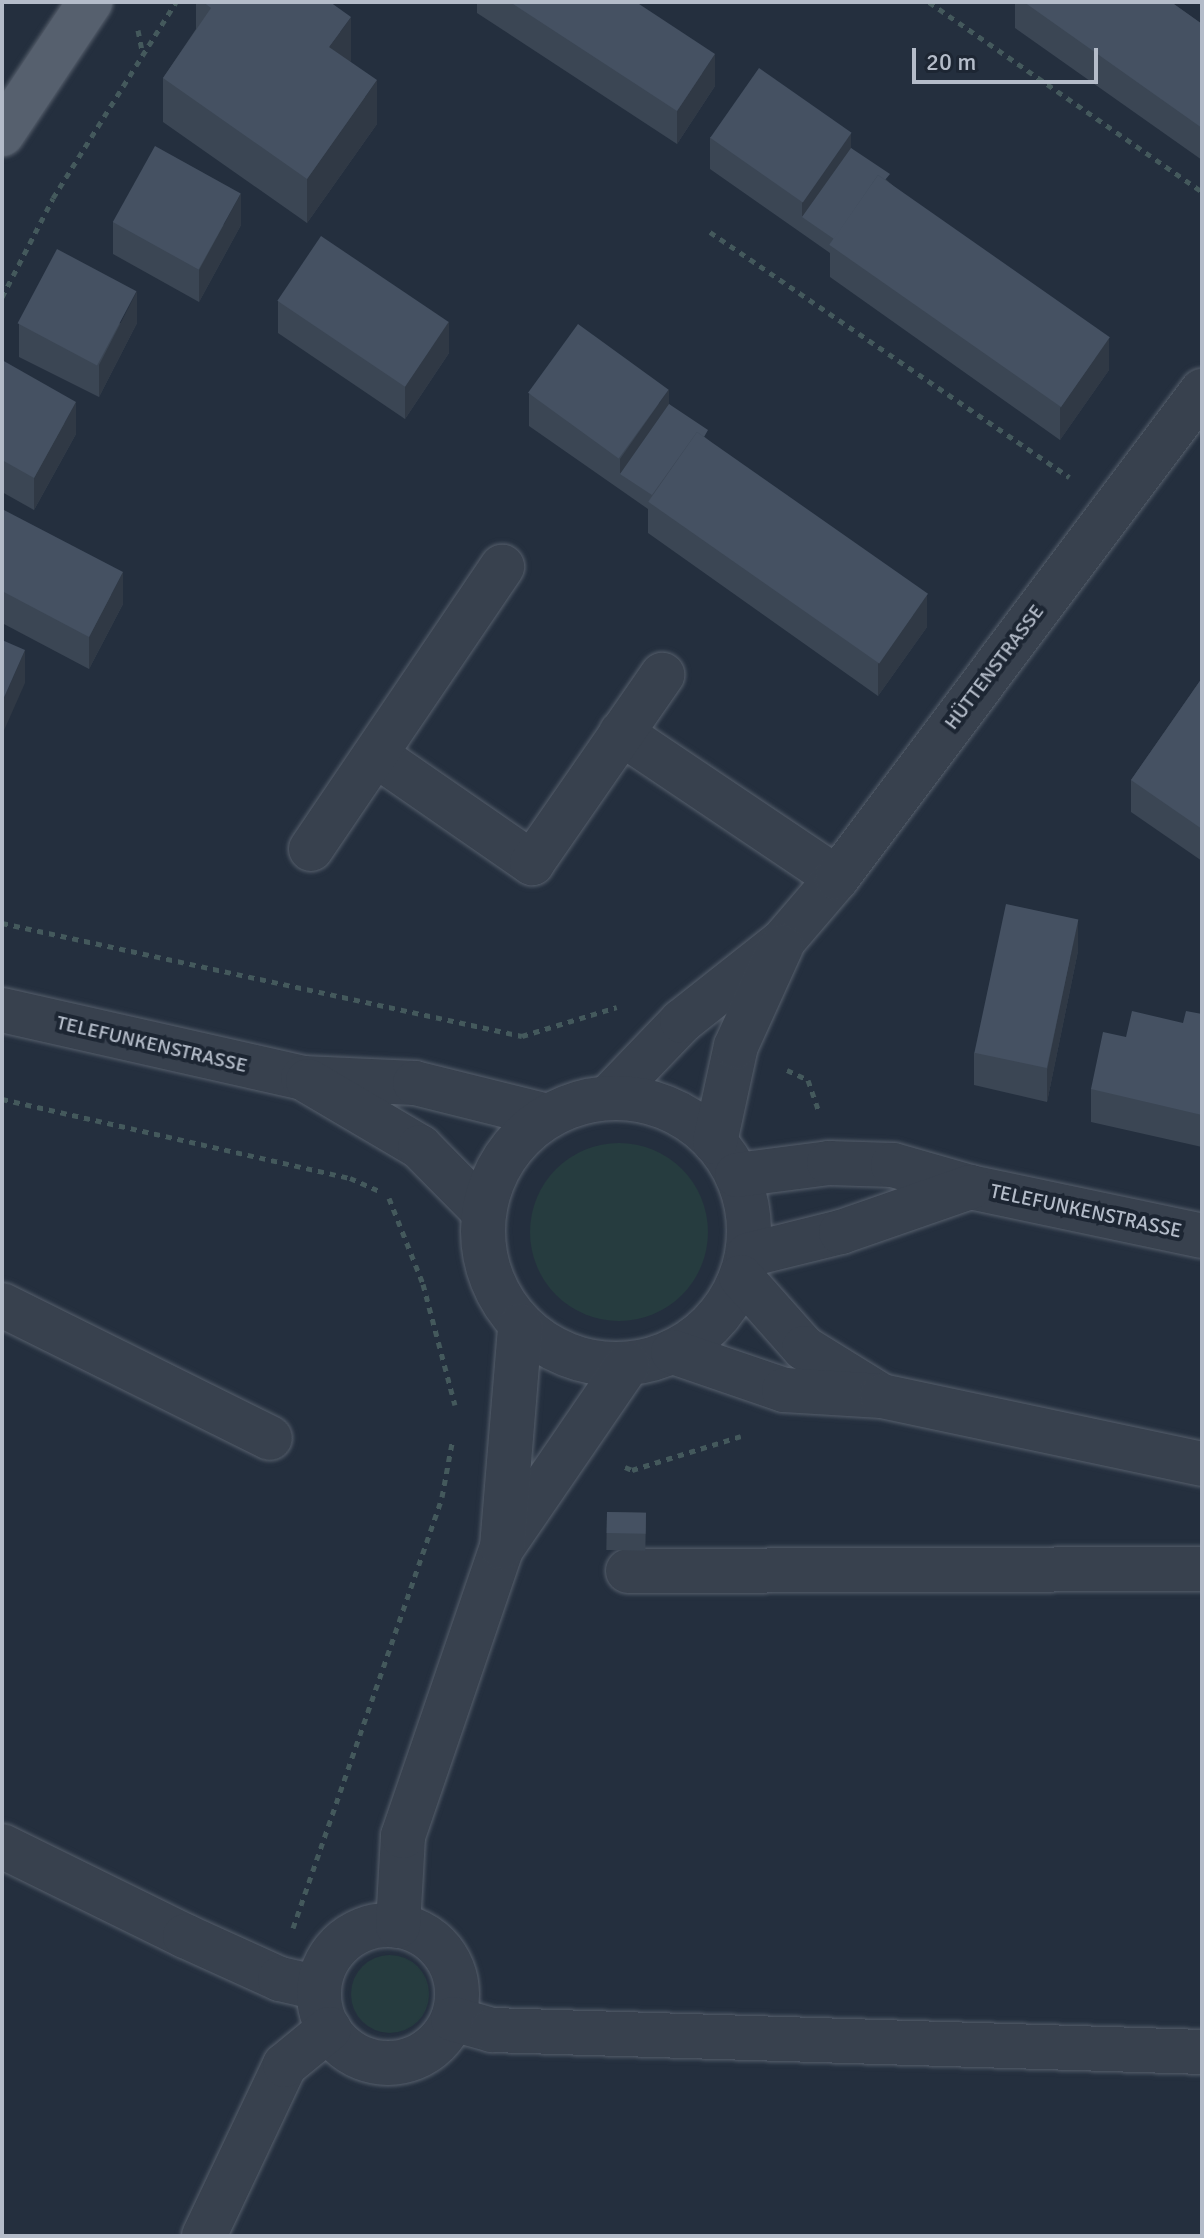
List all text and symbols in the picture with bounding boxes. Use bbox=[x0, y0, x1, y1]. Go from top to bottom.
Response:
scale bar bbox=[916, 32, 1102, 82]
text: 20 m bbox=[926, 47, 976, 77]
street label: HÜTTENSTRASSE bbox=[939, 600, 1049, 734]
street label: TELEFUNKENSTRASSE bbox=[54, 1010, 250, 1078]
street label: TELEFUNKENSTRASSE bbox=[988, 1179, 1184, 1243]

